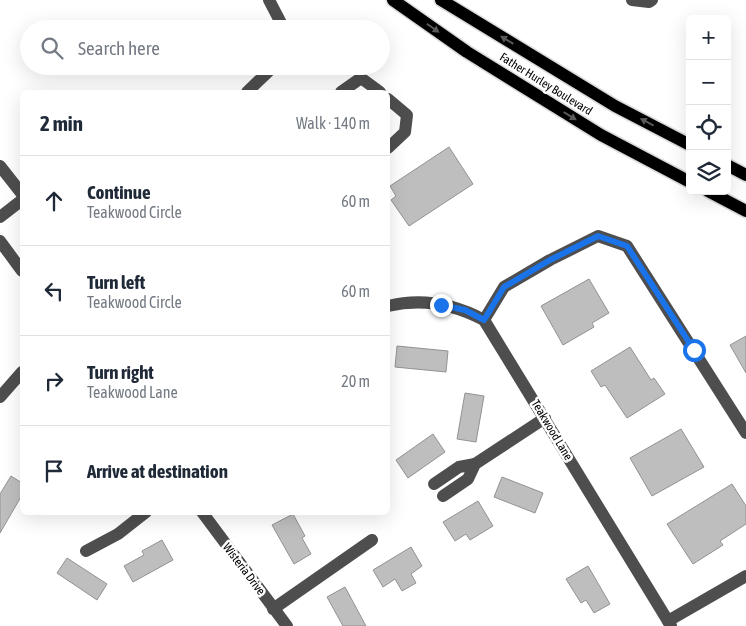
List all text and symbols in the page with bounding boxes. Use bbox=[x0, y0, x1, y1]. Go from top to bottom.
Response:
map controls bbox=[686, 15, 731, 195]
button: + bbox=[686, 15, 731, 60]
search box bbox=[20, 20, 390, 75]
one-way arrow bbox=[426, 23, 440, 33]
icon: search bbox=[38, 34, 66, 62]
one-way arrow bbox=[500, 35, 513, 45]
text: Search here bbox=[78, 37, 160, 59]
street label: Father Hurley Boulevard bbox=[497, 50, 595, 118]
button: − bbox=[686, 60, 731, 105]
button: locate bbox=[686, 105, 731, 150]
text: 2 min bbox=[40, 111, 83, 135]
one-way arrow bbox=[564, 111, 577, 120]
text: Walk · 140 m bbox=[296, 114, 370, 132]
one-way arrow bbox=[639, 118, 654, 126]
button: layers bbox=[686, 150, 731, 195]
text: Continue bbox=[87, 181, 151, 203]
icon: ahead bbox=[40, 187, 68, 215]
text: 60 m bbox=[341, 192, 370, 210]
text: Teakwood Circle bbox=[87, 203, 182, 221]
text: Turn left bbox=[87, 271, 145, 293]
icon: left bbox=[40, 277, 68, 305]
text: 60 m bbox=[341, 282, 370, 300]
text: Teakwood Circle bbox=[87, 293, 182, 311]
route end bbox=[430, 294, 453, 317]
route start bbox=[683, 339, 706, 362]
text: Turn right bbox=[87, 361, 154, 383]
icon: right bbox=[40, 367, 68, 395]
text: 20 m bbox=[341, 372, 370, 390]
text: Teakwood Lane bbox=[87, 383, 178, 401]
street label: Teakwood Lane bbox=[528, 397, 576, 463]
icon: arrive bbox=[40, 457, 68, 485]
text: Arrive at destination bbox=[87, 460, 228, 482]
street label: Wisteria Drive bbox=[220, 540, 268, 598]

